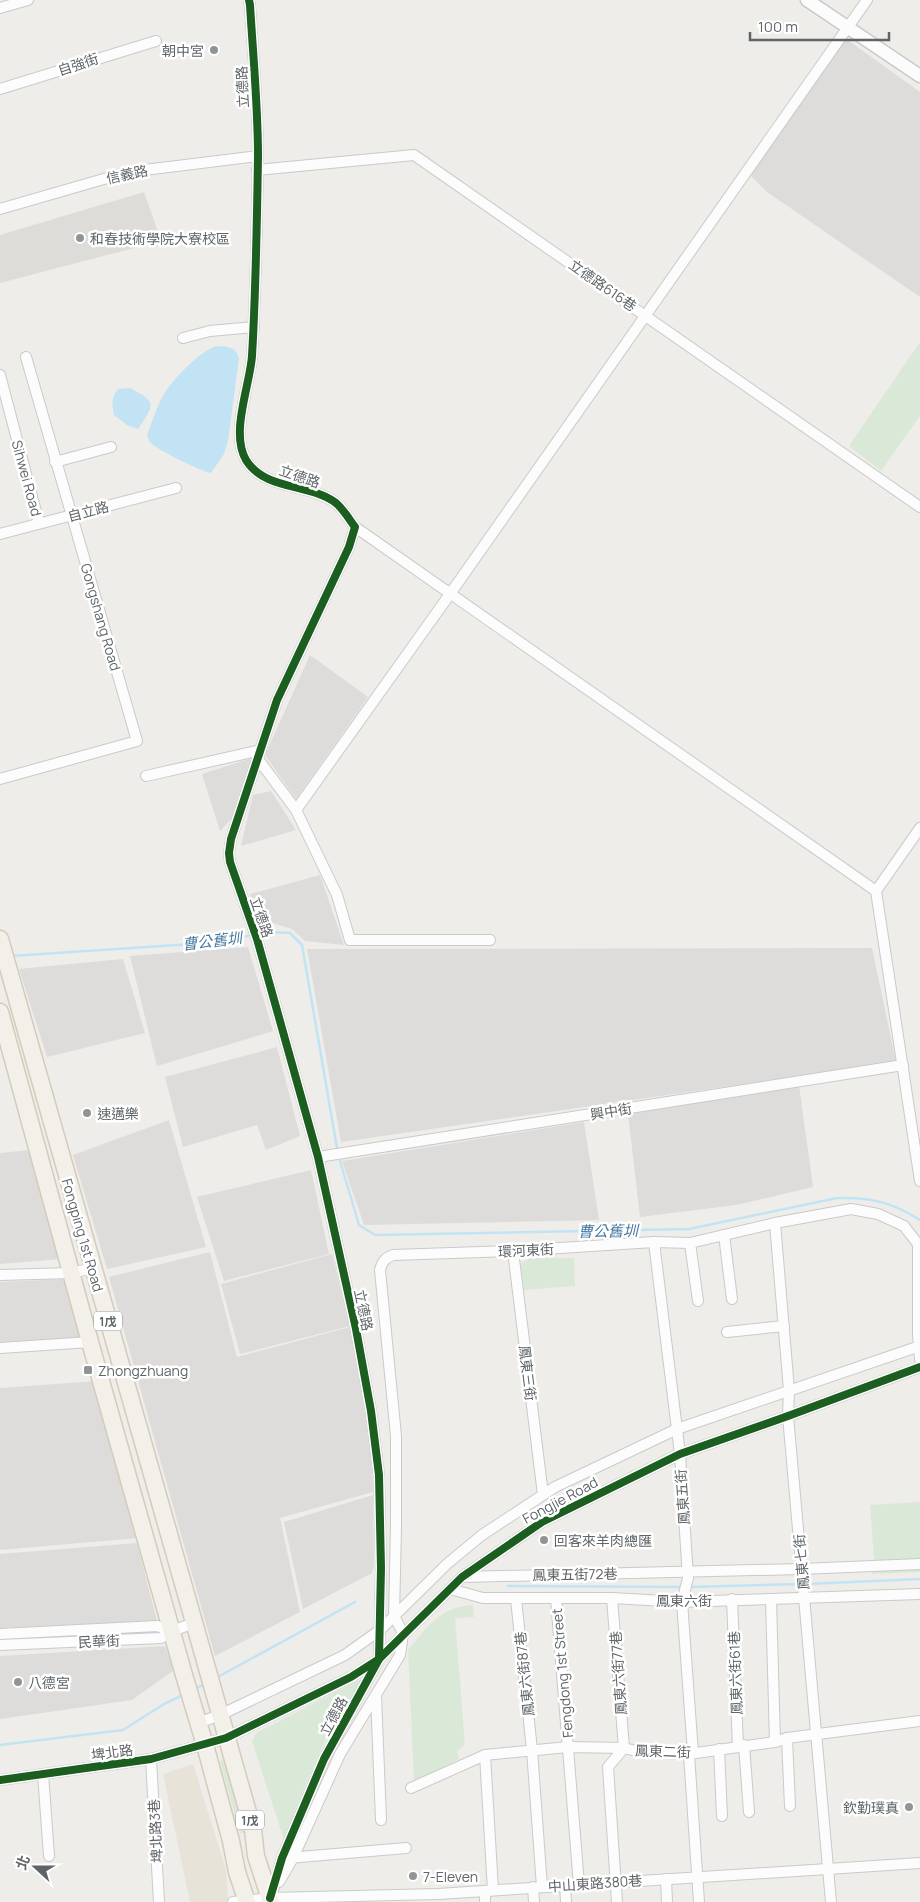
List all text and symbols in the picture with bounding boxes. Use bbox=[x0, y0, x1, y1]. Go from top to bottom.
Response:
scale bar bbox=[750, 10, 889, 42]
text: 100 m bbox=[758, 16, 798, 37]
place label: 朝中宮 bbox=[162, 41, 204, 60]
marker: 朝中宮 bbox=[208, 44, 220, 56]
street label: 自強街 bbox=[55, 48, 101, 80]
street label: 立德路 bbox=[231, 66, 253, 108]
street label: 信義路 bbox=[104, 160, 150, 188]
place label: 和春技術學院大寮校區 bbox=[90, 229, 230, 248]
marker: 和春技術學院大寮校區 bbox=[74, 232, 86, 244]
street label: 立德路616巷 bbox=[565, 255, 641, 315]
street label: Sihwei Road bbox=[8, 438, 46, 518]
street label: 立德路 bbox=[277, 460, 323, 492]
street label: 自立路 bbox=[65, 496, 111, 526]
street label: Gongshang Road bbox=[77, 561, 125, 673]
street label: 立德路 bbox=[246, 894, 278, 940]
water label: 曹公舊圳 bbox=[181, 927, 245, 955]
street label: 興中街 bbox=[589, 1098, 633, 1124]
place label: 速邁樂 bbox=[97, 1104, 139, 1123]
marker: 速邁樂 bbox=[81, 1107, 93, 1119]
street label: Fongping 1st Road bbox=[58, 1176, 108, 1294]
water label: 曹公舊圳 bbox=[578, 1220, 640, 1242]
street label: 環河東街 bbox=[498, 1239, 554, 1261]
street label: 立德路 bbox=[350, 1287, 378, 1333]
road number: 1戊 bbox=[94, 1312, 122, 1330]
street label: 鳳東三街 bbox=[515, 1344, 541, 1402]
place label: Zhongzhuang bbox=[98, 1361, 188, 1380]
marker: Zhongzhuang bbox=[82, 1364, 94, 1376]
street label: 鳳東五街 bbox=[671, 1468, 693, 1526]
street label: Fongjie Road bbox=[519, 1472, 601, 1528]
place label: 回客來羊肉總匯 bbox=[554, 1531, 652, 1550]
street label: 鳳東七街 bbox=[789, 1533, 813, 1591]
marker: 回客來羊肉總匯 bbox=[538, 1534, 550, 1546]
street label: 鳳東五街72巷 bbox=[532, 1564, 618, 1584]
street label: 鳳東六街 bbox=[656, 1591, 712, 1610]
street label: Fengdong 1st Street bbox=[547, 1607, 577, 1738]
street label: 民華街 bbox=[78, 1630, 120, 1652]
street label: 鳳東六街77巷 bbox=[606, 1630, 630, 1716]
street label: 鳳東六街87巷 bbox=[510, 1631, 538, 1717]
street label: 鳳東六街61巷 bbox=[724, 1631, 746, 1715]
place label: 八德宮 bbox=[28, 1673, 70, 1692]
marker: 八德宮 bbox=[12, 1676, 24, 1688]
street label: 立德路 bbox=[315, 1693, 351, 1739]
street label: 埤北路 bbox=[90, 1740, 134, 1764]
street label: 鳳東二街 bbox=[635, 1741, 691, 1761]
place label: 欽勤璞真 bbox=[843, 1798, 899, 1817]
street label: 埤北路3巷 bbox=[144, 1799, 166, 1863]
marker: 欽勤璞真 bbox=[903, 1801, 915, 1813]
road number: 1戊 bbox=[236, 1810, 264, 1830]
north arrow bbox=[10, 1842, 60, 1892]
text: 北 bbox=[11, 1852, 34, 1872]
place label: 7-Eleven bbox=[423, 1867, 478, 1886]
marker: 7-Eleven bbox=[407, 1870, 419, 1882]
street label: 中山東路380巷 bbox=[547, 1870, 643, 1896]

